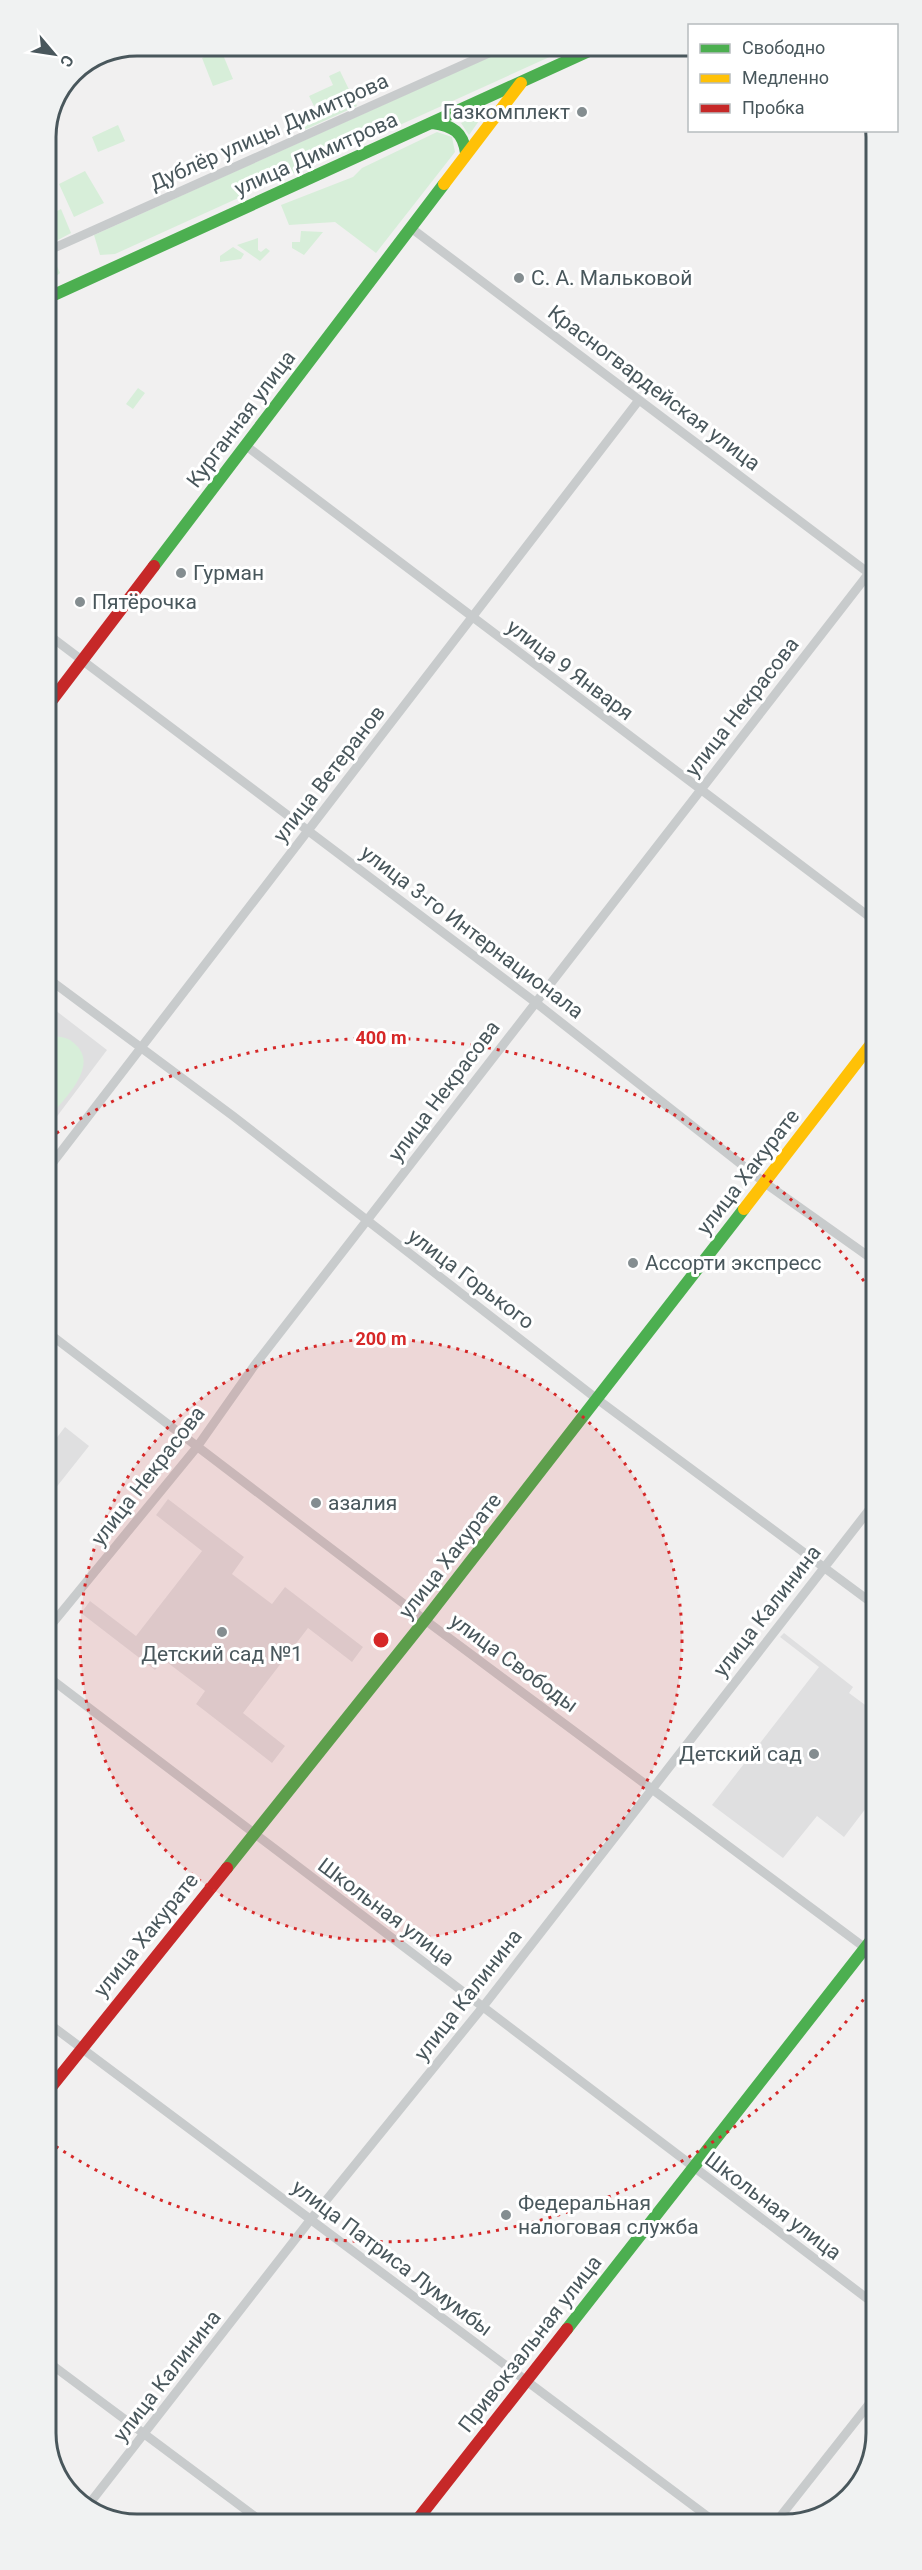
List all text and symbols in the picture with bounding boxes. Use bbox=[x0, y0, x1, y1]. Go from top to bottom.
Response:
north arrow bbox=[24, 24, 84, 84]
legend bbox=[688, 24, 898, 132]
text: Свободно bbox=[742, 37, 825, 58]
text: С bbox=[56, 52, 78, 70]
text: Медленно bbox=[742, 67, 829, 88]
street label: Дублёр улицы Димитрова bbox=[146, 69, 392, 195]
text: Пробка bbox=[742, 97, 805, 118]
place label: Газкомплект bbox=[443, 100, 570, 124]
marker: Газкомплект bbox=[575, 105, 589, 119]
street label: улица Димитрова bbox=[231, 107, 401, 201]
place label: С. А. Мальковой bbox=[531, 266, 692, 290]
marker: С. А. Мальковой bbox=[512, 271, 526, 285]
street label: Красногвардейская улица bbox=[543, 300, 765, 476]
street label: Курганная улица bbox=[182, 346, 300, 492]
place label: Гурман bbox=[193, 561, 264, 585]
marker: Гурман bbox=[174, 566, 188, 580]
place label: Пятёрочка bbox=[92, 590, 197, 614]
marker: Пятёрочка bbox=[73, 595, 87, 609]
street label: улица 9 Января bbox=[502, 615, 638, 725]
street label: улица Некрасова bbox=[680, 633, 804, 781]
street label: улица Ветеранов bbox=[268, 701, 390, 847]
street label: улица 3-го Интернационала bbox=[356, 840, 588, 1024]
street label: улица Некрасова bbox=[383, 1016, 505, 1166]
text: 400 m bbox=[355, 1027, 407, 1048]
street label: улица Хакурате bbox=[692, 1105, 804, 1239]
street label: улица Горького bbox=[403, 1224, 539, 1334]
place label: Ассорти экспресс bbox=[645, 1251, 822, 1275]
marker: Ассорти экспресс bbox=[626, 1256, 640, 1270]
text: 200 m bbox=[355, 1328, 407, 1349]
street label: улица Некрасова bbox=[86, 1402, 210, 1550]
street label: улица Хакурате bbox=[394, 1489, 506, 1623]
place label: азалия bbox=[328, 1491, 397, 1515]
marker: азалия bbox=[309, 1496, 323, 1510]
street label: улица Калинина bbox=[708, 1541, 826, 1681]
street label: улица Свободы bbox=[445, 1609, 583, 1717]
marker: Детский сад №1 bbox=[215, 1625, 229, 1639]
centre of rings bbox=[371, 1630, 391, 1650]
place label: Детский сад №1 bbox=[141, 1642, 303, 1666]
place label: Детский сад bbox=[679, 1742, 802, 1766]
marker: Детский сад bbox=[807, 1747, 821, 1761]
street label: Школьная улица bbox=[313, 1853, 459, 1971]
street label: улица Хакурате bbox=[89, 1868, 203, 2002]
street label: улица Калинина bbox=[409, 1925, 527, 2065]
street label: Школьная улица bbox=[700, 2147, 846, 2265]
street label: улица Патриса Лумумбы bbox=[287, 2175, 497, 2341]
place label: Федеральная налоговая служба bbox=[518, 2191, 699, 2239]
marker: Федеральная налоговая служба bbox=[499, 2208, 513, 2222]
street label: Привокзальная улица bbox=[454, 2251, 606, 2437]
street label: улица Калинина bbox=[108, 2306, 226, 2446]

